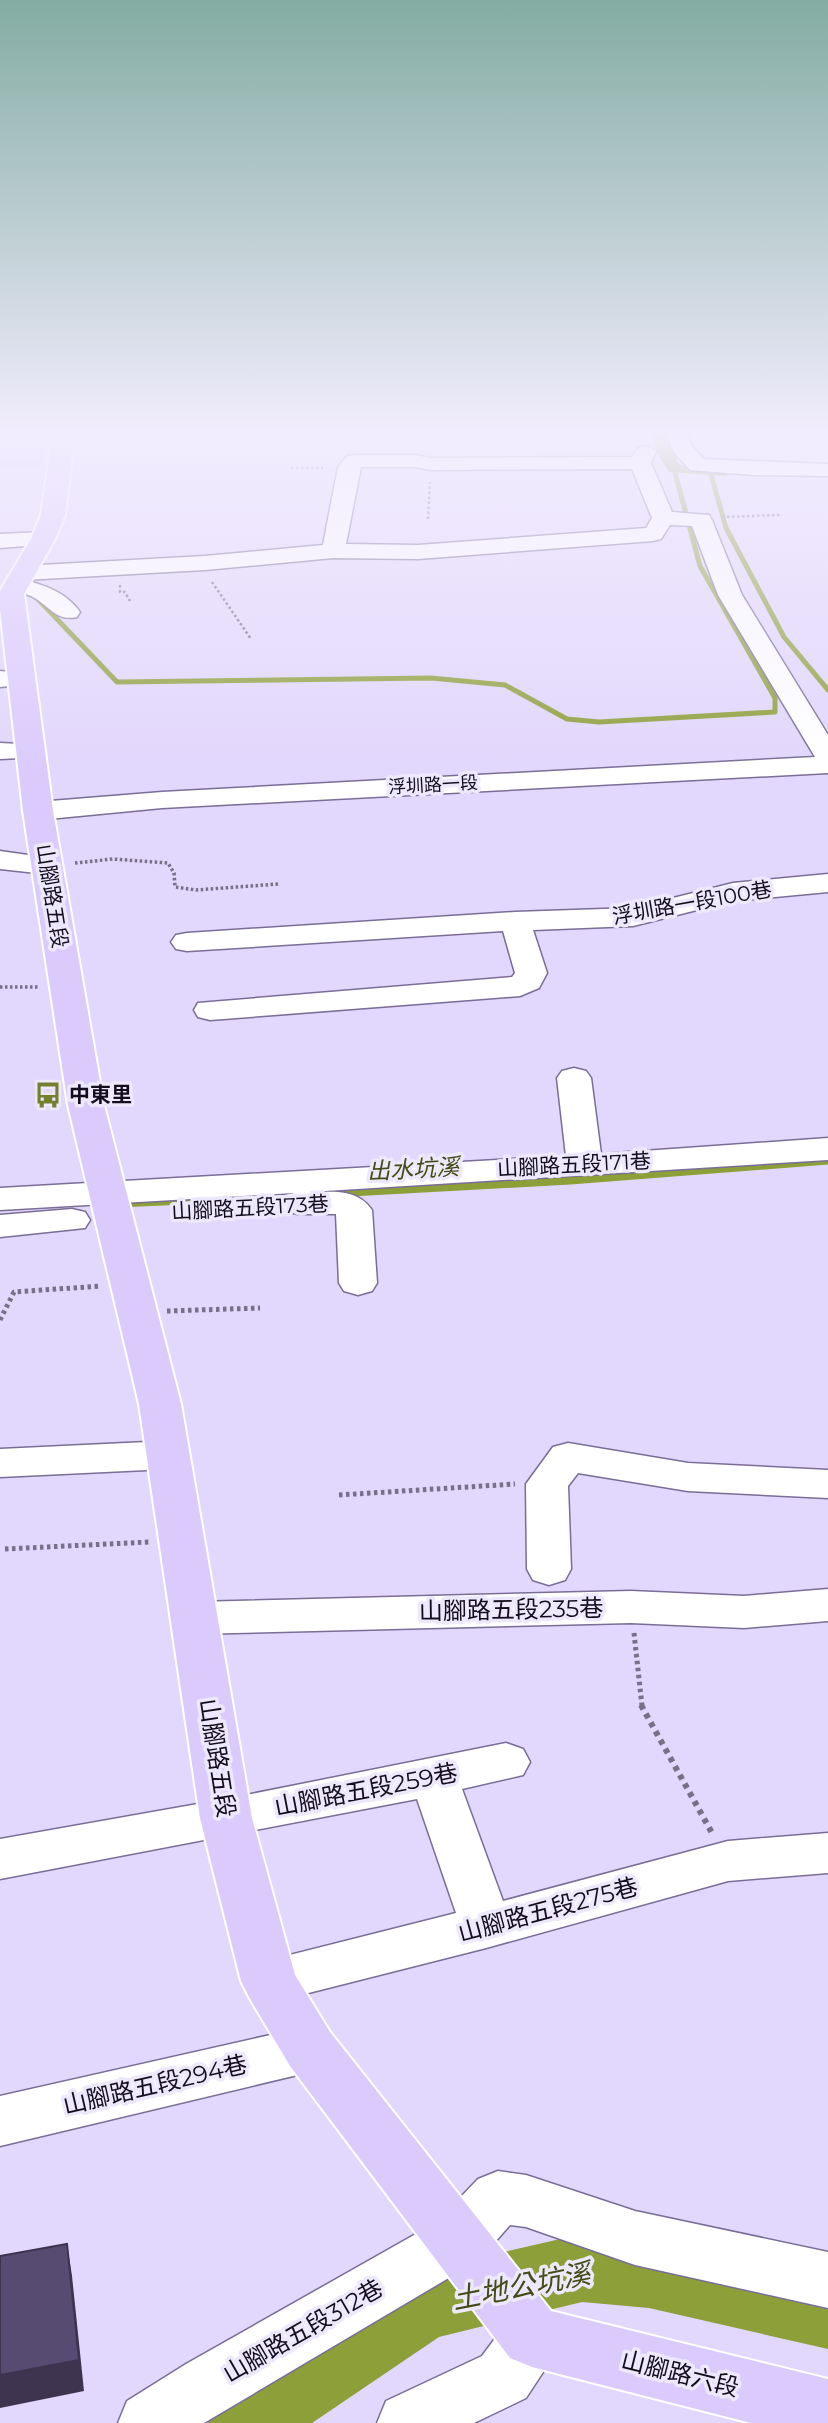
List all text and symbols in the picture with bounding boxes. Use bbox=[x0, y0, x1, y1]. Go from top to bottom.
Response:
street label: 浮圳路一段 bbox=[387, 772, 479, 798]
street label: 山腳路五段 bbox=[32, 842, 73, 950]
street label: 浮圳路一段100巷 bbox=[610, 876, 774, 929]
bus stop icon: 中東里 bbox=[33, 1080, 63, 1110]
place label: 中東里 bbox=[69, 1082, 132, 1107]
street label: 山腳路五段171巷 bbox=[497, 1148, 651, 1181]
water label: 出水坑溪 bbox=[366, 1152, 463, 1185]
street label: 山腳路五段173巷 bbox=[171, 1191, 329, 1224]
street label: 山腳路五段235巷 bbox=[418, 1593, 603, 1626]
street label: 山腳路五段 bbox=[194, 1696, 241, 1819]
street label: 山腳路五段259巷 bbox=[272, 1758, 460, 1821]
street label: 山腳路五段275巷 bbox=[455, 1872, 641, 1947]
street label: 山腳路五段294巷 bbox=[60, 2049, 250, 2120]
water label: 土地公坑溪 bbox=[449, 2255, 597, 2316]
street label: 山腳路五段312巷 bbox=[218, 2273, 388, 2388]
street label: 山腳路六段 bbox=[618, 2345, 742, 2402]

